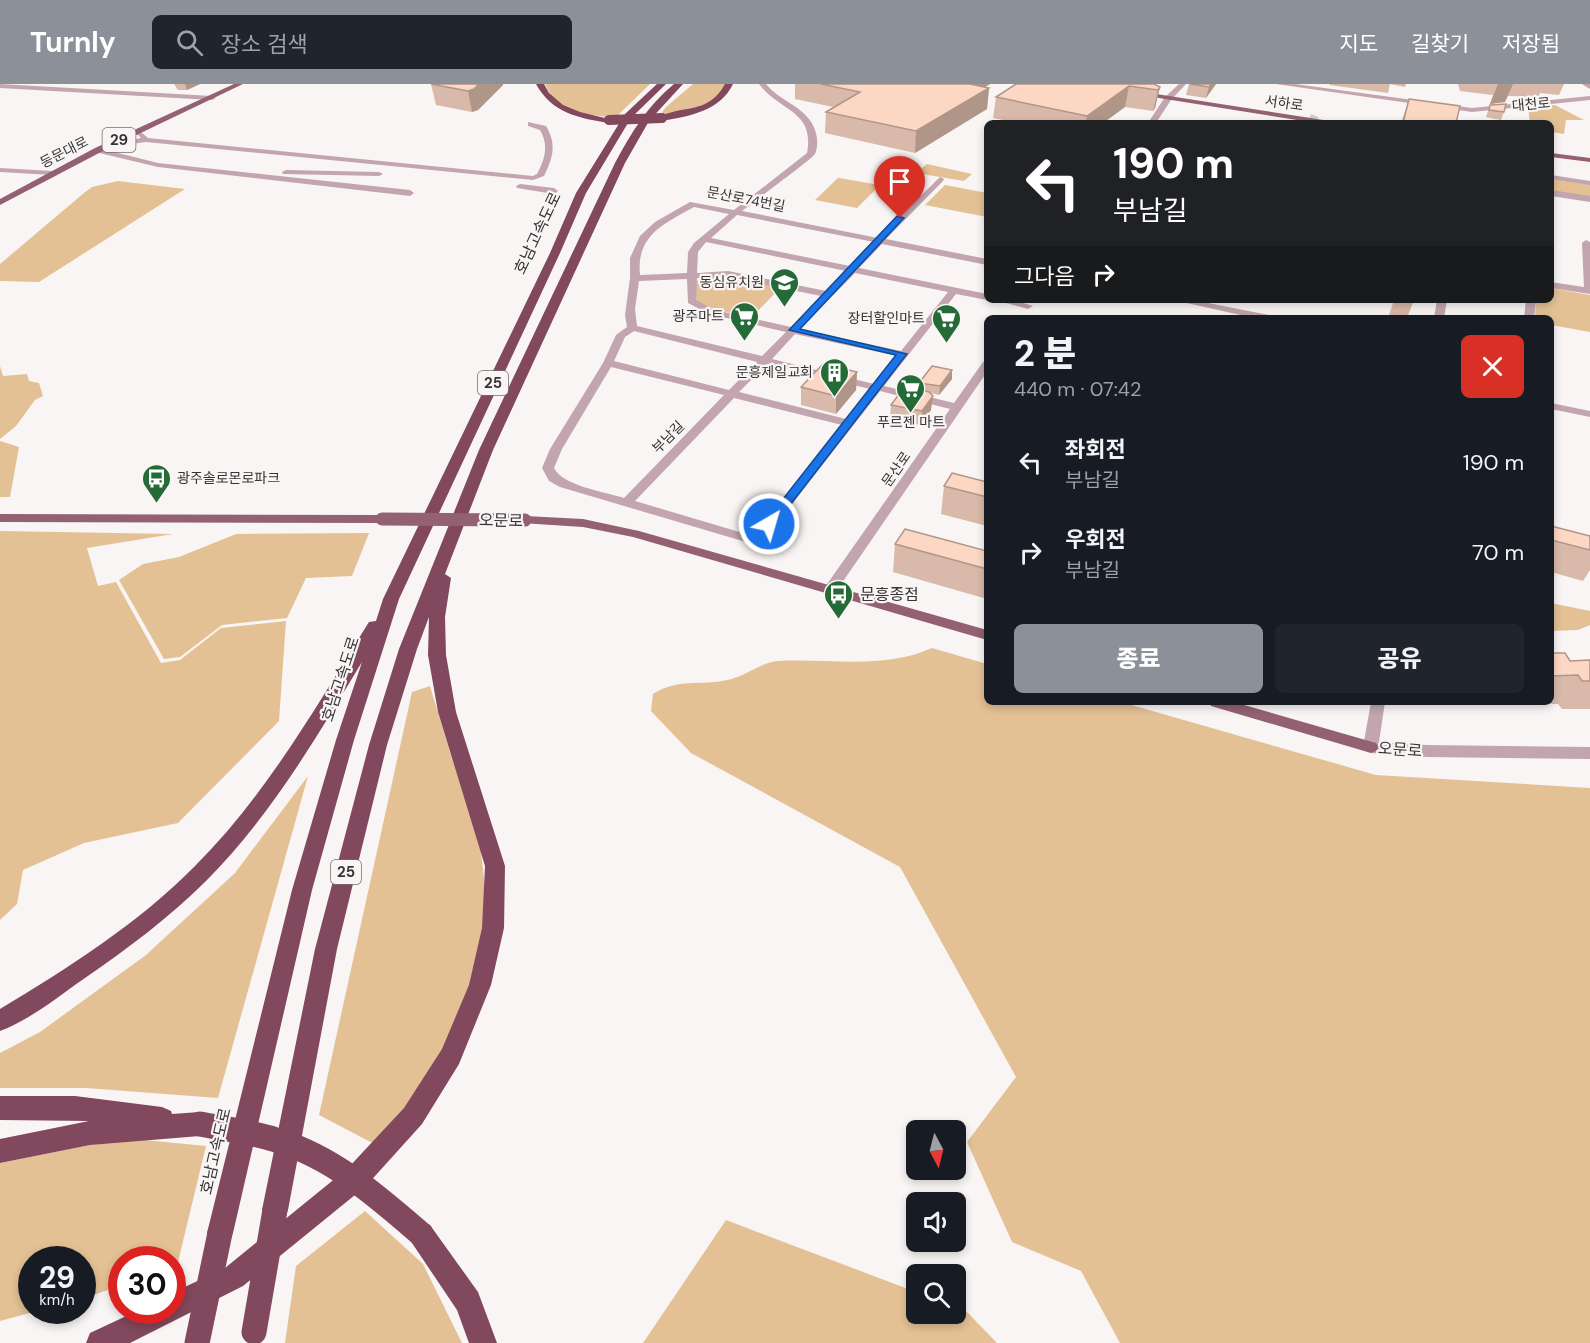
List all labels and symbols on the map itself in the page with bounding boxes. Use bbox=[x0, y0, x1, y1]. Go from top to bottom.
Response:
street label: 서하로 bbox=[1264, 91, 1305, 115]
street label: 대천로 bbox=[1511, 93, 1551, 115]
road number: 29 bbox=[102, 128, 136, 152]
street label: 동문대로 bbox=[37, 132, 91, 172]
pin bbox=[874, 156, 925, 218]
street label: 문산로74번길 bbox=[705, 183, 787, 215]
street label: 호남고속도로 bbox=[509, 189, 566, 278]
school or university icon: 동심유치원 bbox=[769, 266, 801, 308]
place label: 동심유치원 bbox=[700, 273, 764, 291]
supermarket icon: 광주마트 bbox=[729, 300, 761, 342]
supermarket icon: 장터할인마트 bbox=[930, 302, 962, 344]
place label: 광주마트 bbox=[672, 307, 724, 325]
place label: 장터할인마트 bbox=[848, 309, 925, 327]
building icon: 문흥제일교회 bbox=[818, 356, 850, 398]
place label: 문흥제일교회 bbox=[736, 363, 813, 381]
road number: 25 bbox=[478, 371, 508, 395]
supermarket icon: 푸르젠 마트 bbox=[895, 372, 927, 414]
place label: 푸르젠 마트 bbox=[877, 413, 945, 431]
street label: 부남길 bbox=[648, 417, 688, 457]
street label: 문산로 bbox=[878, 448, 915, 490]
bus stop icon: 광주솔로몬로파크 bbox=[140, 462, 172, 504]
place label: 광주솔로몬로파크 bbox=[177, 469, 280, 487]
position arrow bbox=[737, 492, 801, 556]
street label: 오문로 bbox=[479, 510, 524, 531]
bus stop icon: 문흥종점 bbox=[823, 578, 855, 620]
place label: 문흥종점 bbox=[860, 584, 919, 605]
street label: 호남고속도로 bbox=[317, 634, 364, 724]
street label: 오문로 bbox=[1377, 737, 1423, 762]
road number: 25 bbox=[331, 860, 361, 884]
street label: 호남고속도로 bbox=[195, 1105, 236, 1197]
north arrow bbox=[906, 1120, 966, 1180]
speed limit sign: 30 bbox=[108, 1246, 186, 1324]

